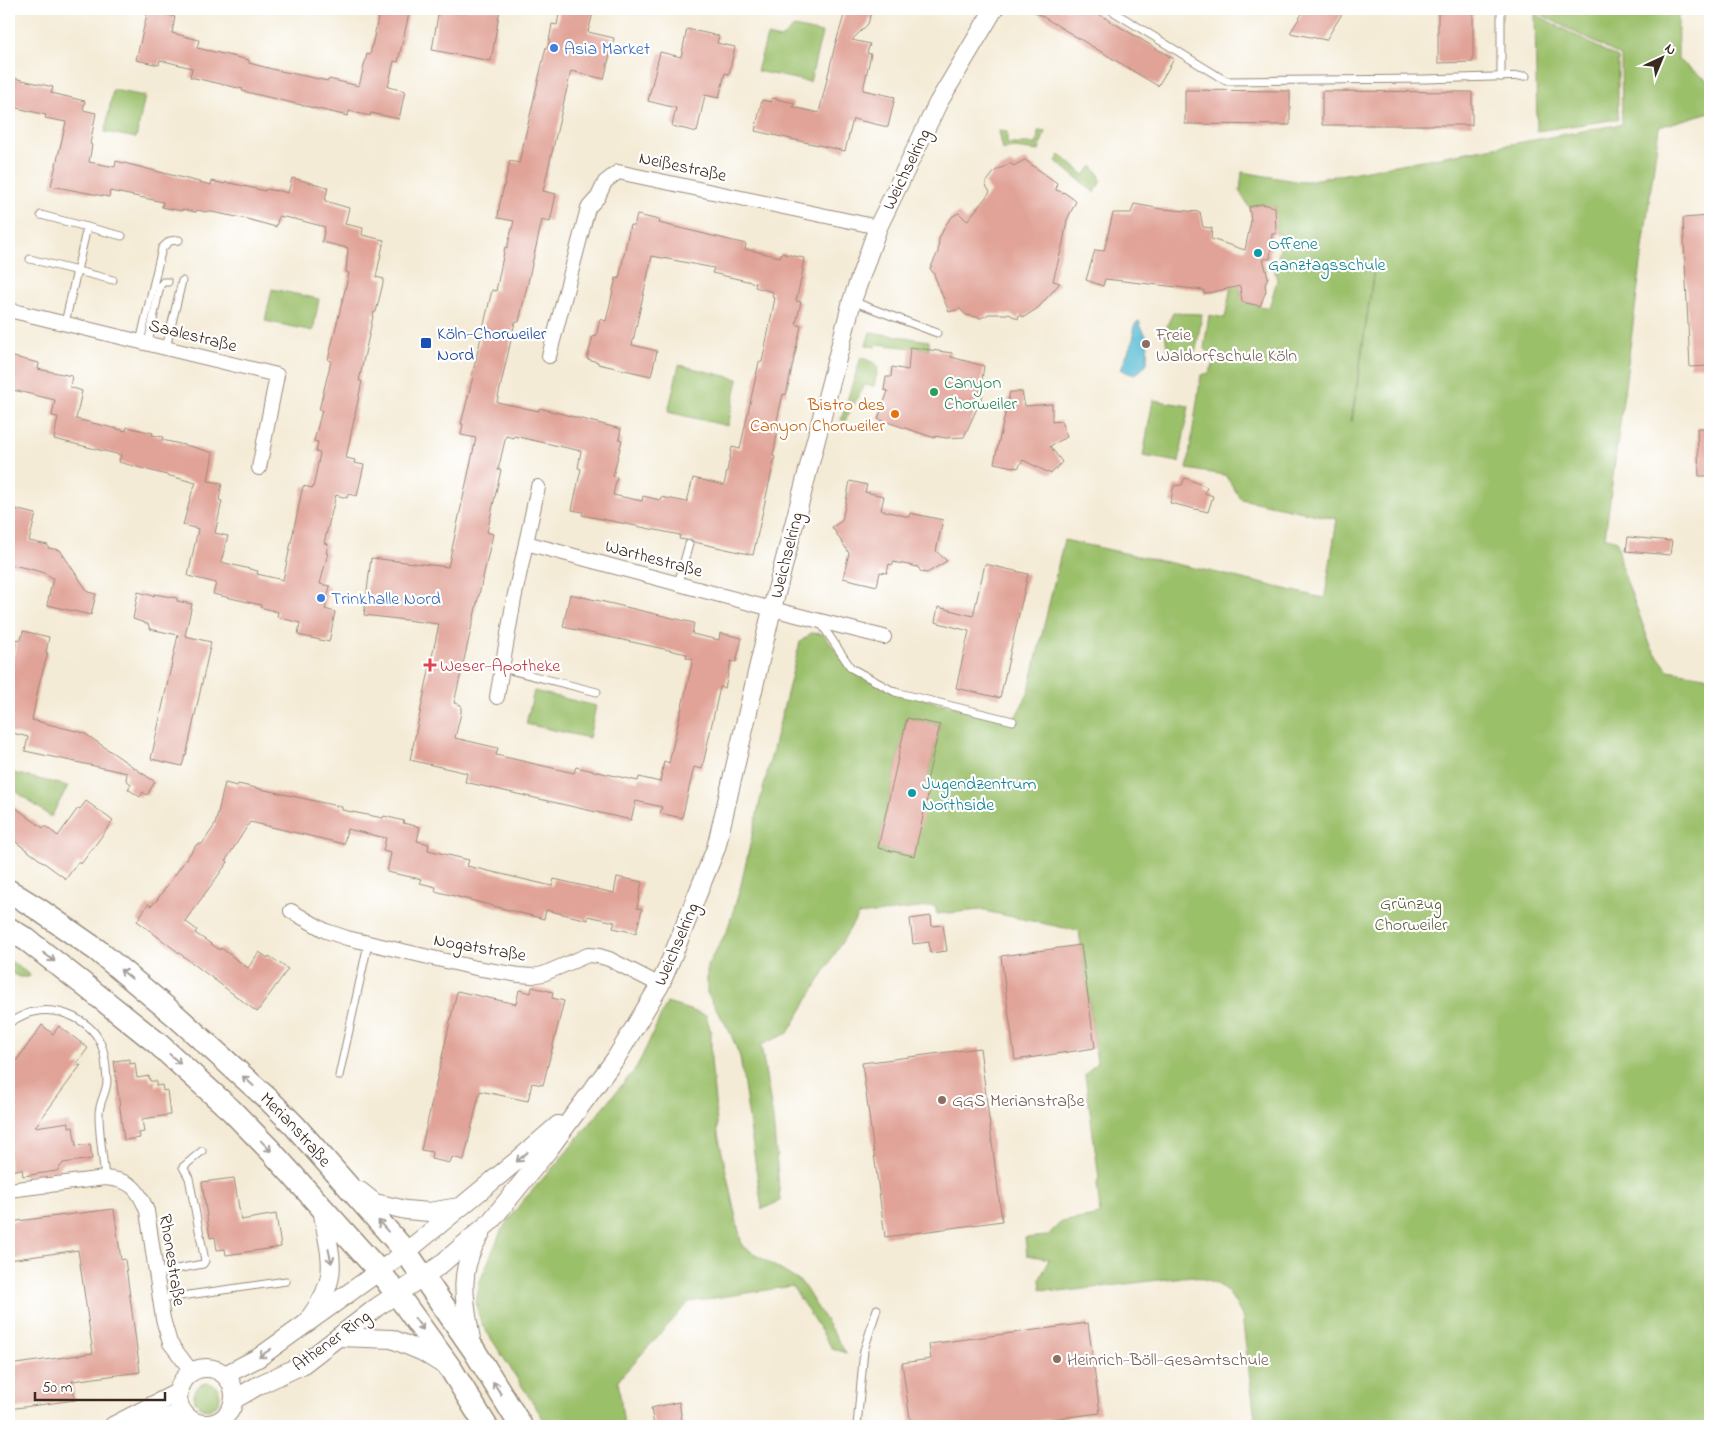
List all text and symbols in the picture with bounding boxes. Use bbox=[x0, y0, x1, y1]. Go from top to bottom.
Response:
north arrow bbox=[1636, 32, 1686, 82]
place label: Asia Market bbox=[564, 37, 650, 63]
text: N bbox=[1659, 39, 1681, 61]
marker: Asia Market bbox=[548, 42, 560, 54]
street label: Weichselring bbox=[877, 125, 940, 215]
street label: Neißestraße bbox=[636, 146, 730, 190]
place label: Offene Ganztagsschule bbox=[1268, 232, 1386, 280]
marker: Offene Ganztagsschule bbox=[1252, 247, 1264, 259]
street label: Saalestraße bbox=[146, 313, 240, 361]
place label: Köln-Chorweiler Nord bbox=[437, 322, 547, 369]
place label: Freie Waldorfschule Köln bbox=[1155, 323, 1297, 370]
marker: Köln-Chorweiler Nord bbox=[419, 336, 433, 350]
marker: Freie Waldorfschule Köln bbox=[1140, 338, 1152, 350]
place label: Canyon Chorweiler bbox=[944, 371, 1018, 418]
marker: Canyon Chorweiler bbox=[928, 386, 940, 398]
place label: Bistro des Canyon Chorweiler bbox=[750, 393, 885, 440]
marker: Bistro des Canyon Chorweiler bbox=[889, 408, 901, 420]
street label: Weichselring bbox=[765, 510, 812, 601]
street label: Warthestraße bbox=[602, 534, 706, 586]
place label: Trinkhalle Nord bbox=[331, 587, 441, 613]
marker: Trinkhalle Nord bbox=[315, 592, 327, 604]
place label: Weser-Apotheke bbox=[440, 654, 561, 680]
marker: Weser-Apotheke bbox=[424, 659, 436, 671]
place label: Jugendzentrum Northside bbox=[922, 772, 1037, 819]
marker: Jugendzentrum Northside bbox=[906, 787, 918, 799]
park label: Grünzug Chorweiler bbox=[1374, 892, 1448, 939]
street label: Weichselring bbox=[649, 899, 708, 991]
street label: Nogatstraße bbox=[431, 928, 529, 971]
one-way arrow bbox=[42, 952, 56, 962]
one-way arrow bbox=[120, 969, 133, 980]
one-way arrow bbox=[168, 1054, 181, 1065]
one-way arrow bbox=[242, 1075, 255, 1087]
street label: Merianstraße bbox=[253, 1087, 337, 1174]
place label: GGS Merianstraße bbox=[952, 1089, 1085, 1115]
marker: GGS Merianstraße bbox=[936, 1094, 948, 1106]
one-way arrow bbox=[260, 1140, 272, 1152]
one-way arrow bbox=[515, 1151, 528, 1163]
street label: Rhonestraße bbox=[151, 1212, 191, 1309]
one-way arrow bbox=[377, 1219, 388, 1232]
one-way arrow bbox=[326, 1248, 335, 1264]
street label: Athener Ring bbox=[288, 1304, 377, 1380]
one-way arrow bbox=[414, 1317, 424, 1331]
one-way arrow bbox=[258, 1348, 272, 1358]
place label: Heinrich-Böll-Gesamtschule bbox=[1067, 1348, 1270, 1374]
marker: Heinrich-Böll-Gesamtschule bbox=[1051, 1353, 1063, 1365]
scale bar bbox=[35, 1370, 165, 1402]
text: 50 m bbox=[42, 1377, 73, 1399]
one-way arrow bbox=[492, 1382, 502, 1396]

